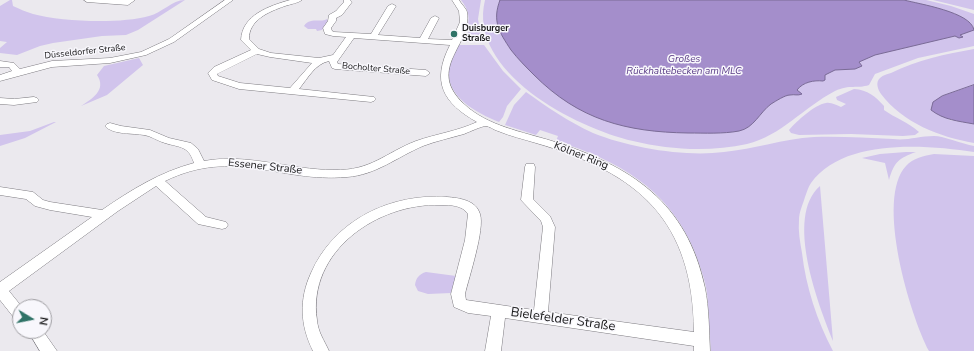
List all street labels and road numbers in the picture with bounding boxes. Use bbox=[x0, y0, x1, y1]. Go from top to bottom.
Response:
street label: Düsseldorfer Straße bbox=[44, 42, 126, 62]
street label: Bocholter Straße bbox=[341, 61, 411, 77]
street label: Kölner Ring bbox=[552, 139, 610, 173]
street label: Essener Straße bbox=[227, 157, 303, 177]
street label: Bielefelder Straße bbox=[510, 305, 616, 335]

